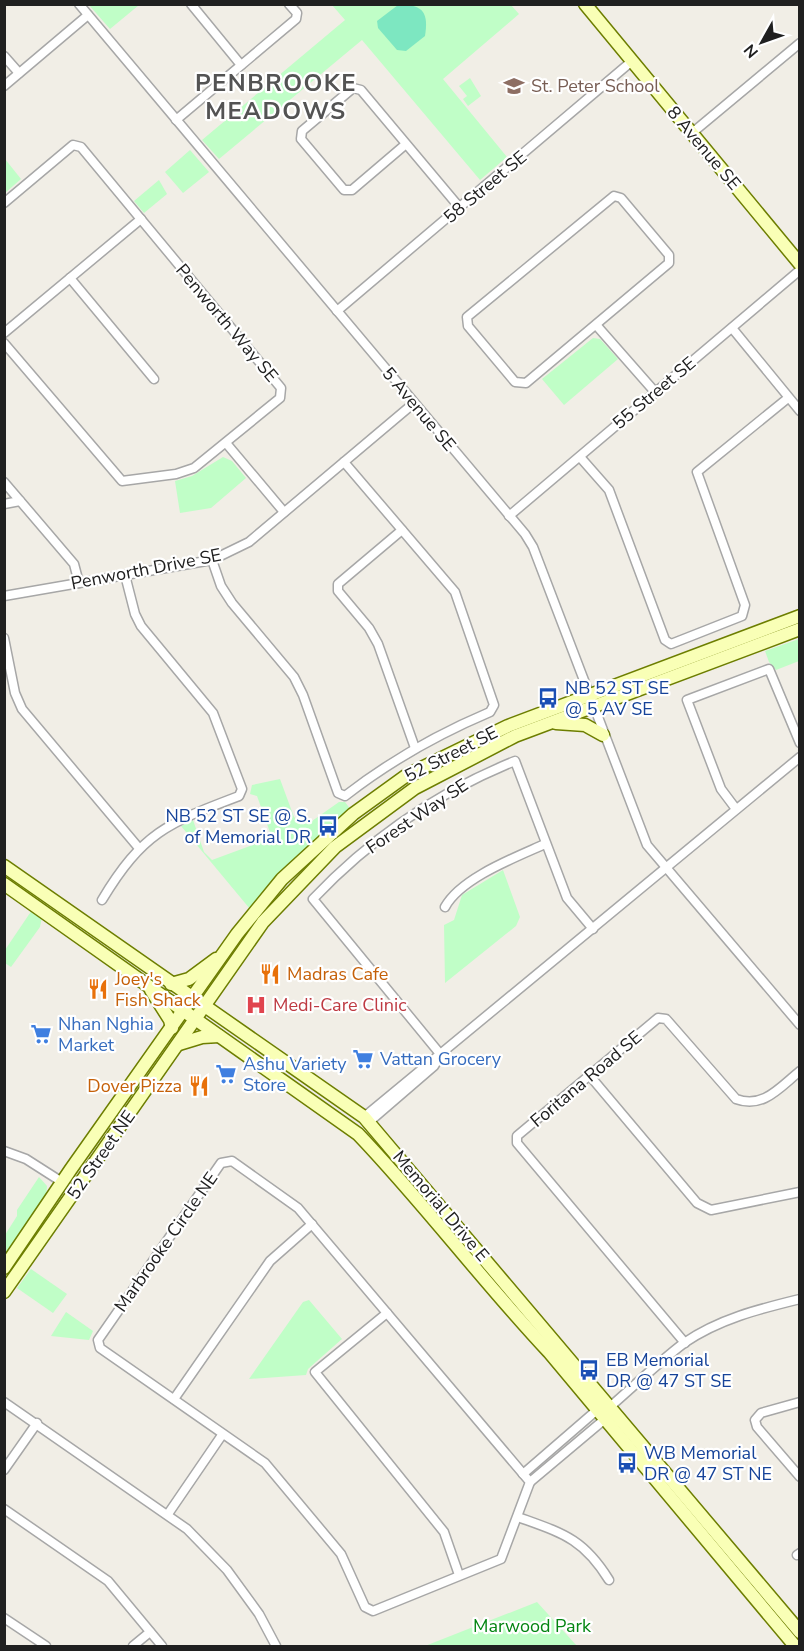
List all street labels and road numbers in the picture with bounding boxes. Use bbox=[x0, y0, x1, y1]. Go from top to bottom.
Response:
street label: 8 Avenue SE bbox=[662, 101, 746, 195]
street label: 58 Street SE bbox=[438, 145, 532, 229]
street label: Penworth Way SE bbox=[170, 259, 284, 387]
street label: 55 Street SE bbox=[607, 351, 701, 435]
street label: 5 Avenue SE bbox=[377, 362, 461, 456]
street label: Penworth Drive SE bbox=[69, 543, 223, 595]
street label: 52 Street SE bbox=[400, 720, 502, 788]
street label: Forest Way SE bbox=[361, 773, 473, 859]
street label: Foritana Road SE bbox=[525, 1025, 647, 1133]
street label: 52 Street NE bbox=[61, 1106, 141, 1204]
street label: Memorial Drive E bbox=[387, 1145, 495, 1267]
street label: Marbrooke Circle NE bbox=[109, 1167, 223, 1317]

